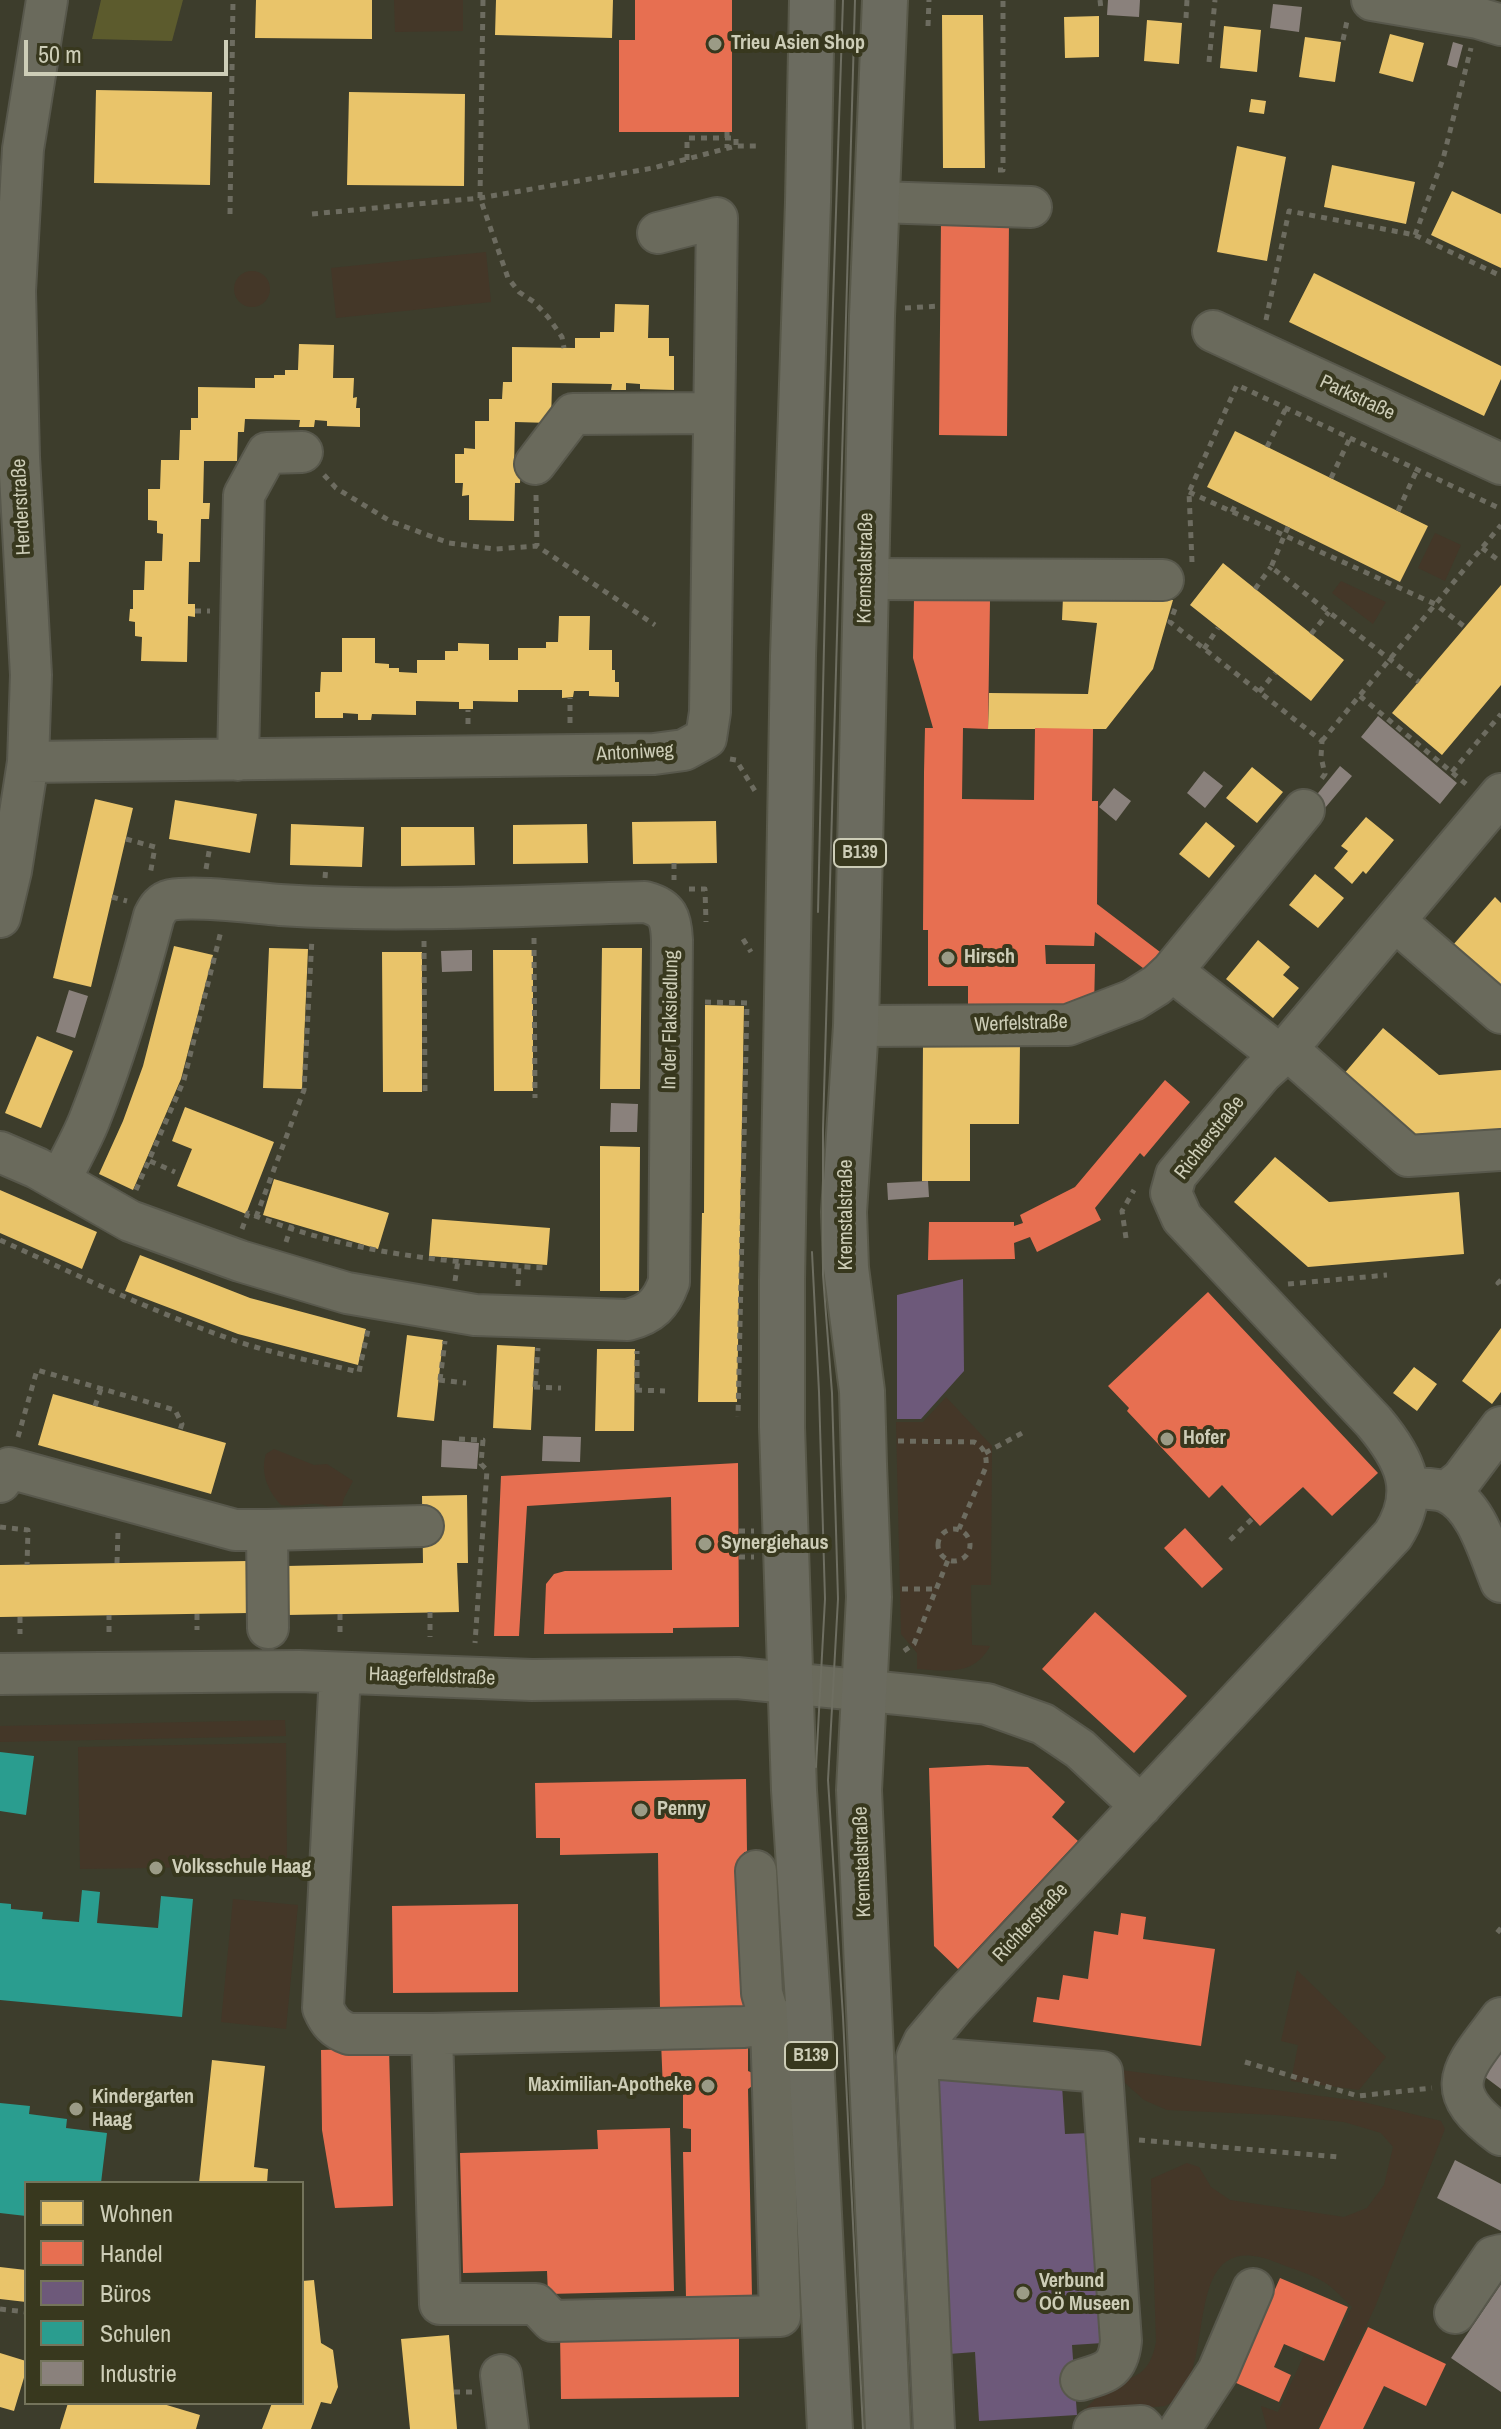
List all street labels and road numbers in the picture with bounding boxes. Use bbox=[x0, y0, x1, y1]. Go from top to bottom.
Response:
street label: Parkstraße bbox=[1316, 370, 1398, 426]
street label: Herderstraße bbox=[7, 458, 37, 556]
street label: Kremstalstraße bbox=[853, 512, 879, 624]
street label: Antoniweg bbox=[596, 739, 674, 767]
road number: B139 bbox=[834, 839, 886, 867]
street label: In der Flaksiedlung bbox=[658, 950, 684, 1090]
street label: Werfelstraße bbox=[974, 1010, 1068, 1038]
street label: Richterstraße bbox=[1170, 1091, 1250, 1185]
street label: Kremstalstraße bbox=[835, 1159, 859, 1271]
street label: Haagerfeldstraße bbox=[368, 1663, 496, 1691]
street label: Kremstalstraße bbox=[849, 1806, 877, 1918]
street label: Richterstraße bbox=[988, 1878, 1074, 1968]
road number: B139 bbox=[785, 2042, 837, 2070]

